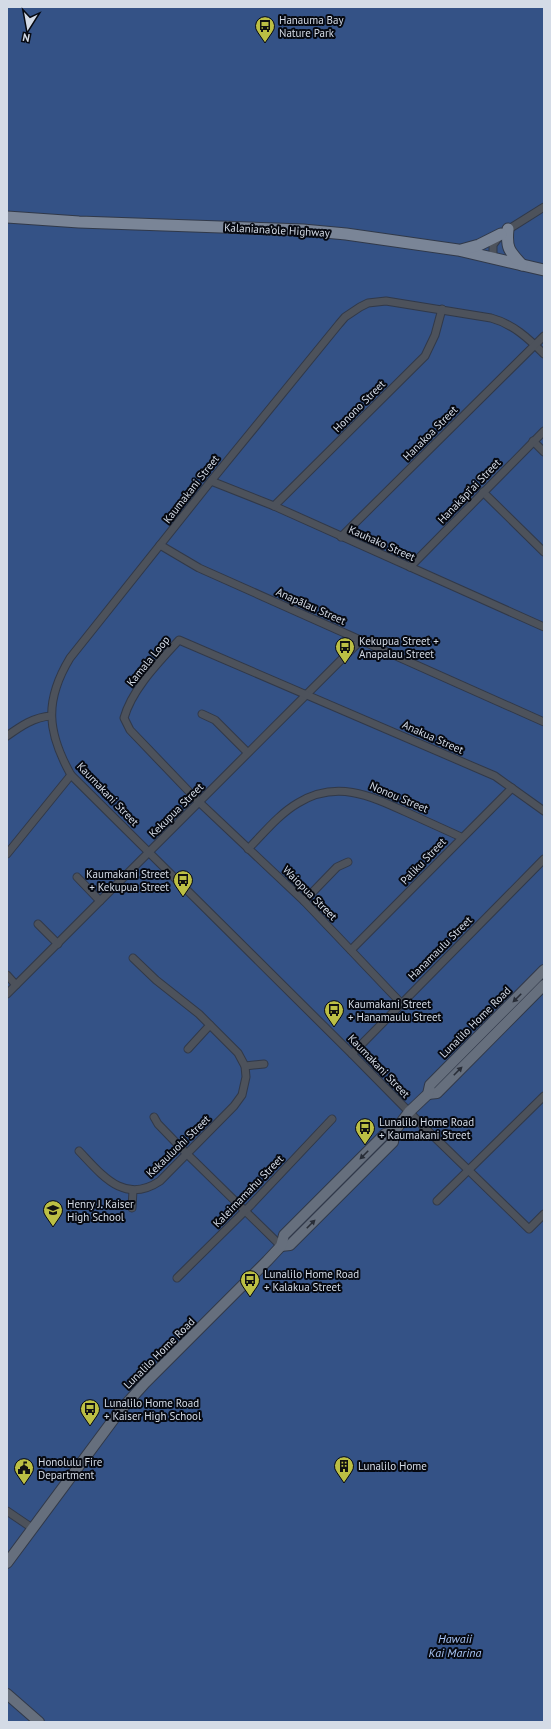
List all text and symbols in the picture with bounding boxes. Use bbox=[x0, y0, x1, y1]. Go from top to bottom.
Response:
north arrow bbox=[8, 8, 48, 48]
place label: Hanauma Bay Nature Park bbox=[279, 13, 344, 40]
bus stop icon: Hanauma Bay Nature Park bbox=[254, 15, 276, 43]
text: N bbox=[21, 30, 31, 45]
street label: Kalaniana’ole Highway bbox=[224, 220, 331, 240]
street label: Honono Street bbox=[330, 377, 388, 435]
street label: Hanakoa Street bbox=[400, 402, 461, 463]
street label: Kaumakani Street bbox=[160, 452, 222, 526]
street label: Hanakāpī‘ai Street bbox=[434, 455, 504, 526]
street label: Kauhako Street bbox=[347, 522, 418, 564]
street label: Anapālau Street bbox=[274, 584, 348, 628]
street label: Kamala Loop bbox=[123, 633, 173, 689]
place label: Kekupua Street + Anapalau Street bbox=[359, 634, 439, 661]
bus stop icon: Kekupua Street + Anapalau Street bbox=[334, 636, 356, 664]
street label: Anakua Street bbox=[400, 717, 466, 757]
street label: Kaumakani Street bbox=[74, 759, 142, 829]
street label: Nonou Street bbox=[368, 778, 431, 816]
street label: Kekupua Street bbox=[146, 780, 206, 840]
street label: Paliku Street bbox=[397, 835, 449, 887]
street label: Waiopua Street bbox=[280, 863, 340, 923]
place label: Kaumakani Street + Kekupua Street bbox=[86, 867, 169, 894]
bus stop icon: Kaumakani Street + Kekupua Street bbox=[172, 869, 194, 897]
street label: Hanamaulu Street bbox=[405, 913, 475, 983]
street label: Lunalilo Home Road bbox=[436, 983, 514, 1061]
one-way arrow bbox=[512, 993, 521, 1003]
place label: Kaumakani Street + Hanamaulu Street bbox=[348, 997, 442, 1024]
bus stop icon: Kaumakani Street + Hanamaulu Street bbox=[323, 999, 345, 1027]
street label: Kaumakani Street bbox=[345, 1031, 413, 1101]
one-way arrow bbox=[453, 1066, 463, 1076]
street label: Kekauluohi Street bbox=[143, 1112, 213, 1180]
place label: Lunalilo Home Road + Kaumakani Street bbox=[379, 1115, 474, 1142]
bus stop icon: Lunalilo Home Road + Kaumakani Street bbox=[354, 1117, 376, 1145]
one-way arrow bbox=[359, 1150, 369, 1160]
street label: Kaleimamahu Street bbox=[210, 1152, 286, 1230]
place label: Henry J. Kaiser High School bbox=[67, 1197, 134, 1224]
school or university icon: Henry J. Kaiser High School bbox=[42, 1199, 64, 1227]
one-way arrow bbox=[306, 1219, 316, 1229]
place label: Lunalilo Home Road + Kalakua Street bbox=[264, 1267, 359, 1294]
bus stop icon: Lunalilo Home Road + Kalakua Street bbox=[239, 1269, 261, 1297]
street label: Lunalilo Home Road bbox=[120, 1314, 198, 1392]
place label: Lunalilo Home Road + Kaiser High School bbox=[104, 1396, 202, 1423]
bus stop icon: Lunalilo Home Road + Kaiser High School bbox=[79, 1398, 101, 1426]
place label: Honolulu Fire Department bbox=[38, 1455, 103, 1482]
building icon: Lunalilo Home bbox=[333, 1455, 355, 1483]
public building icon: Honolulu Fire Department bbox=[13, 1457, 35, 1485]
place label: Lunalilo Home bbox=[358, 1459, 427, 1473]
water label: Hawaii Kai Marina bbox=[429, 1631, 482, 1660]

